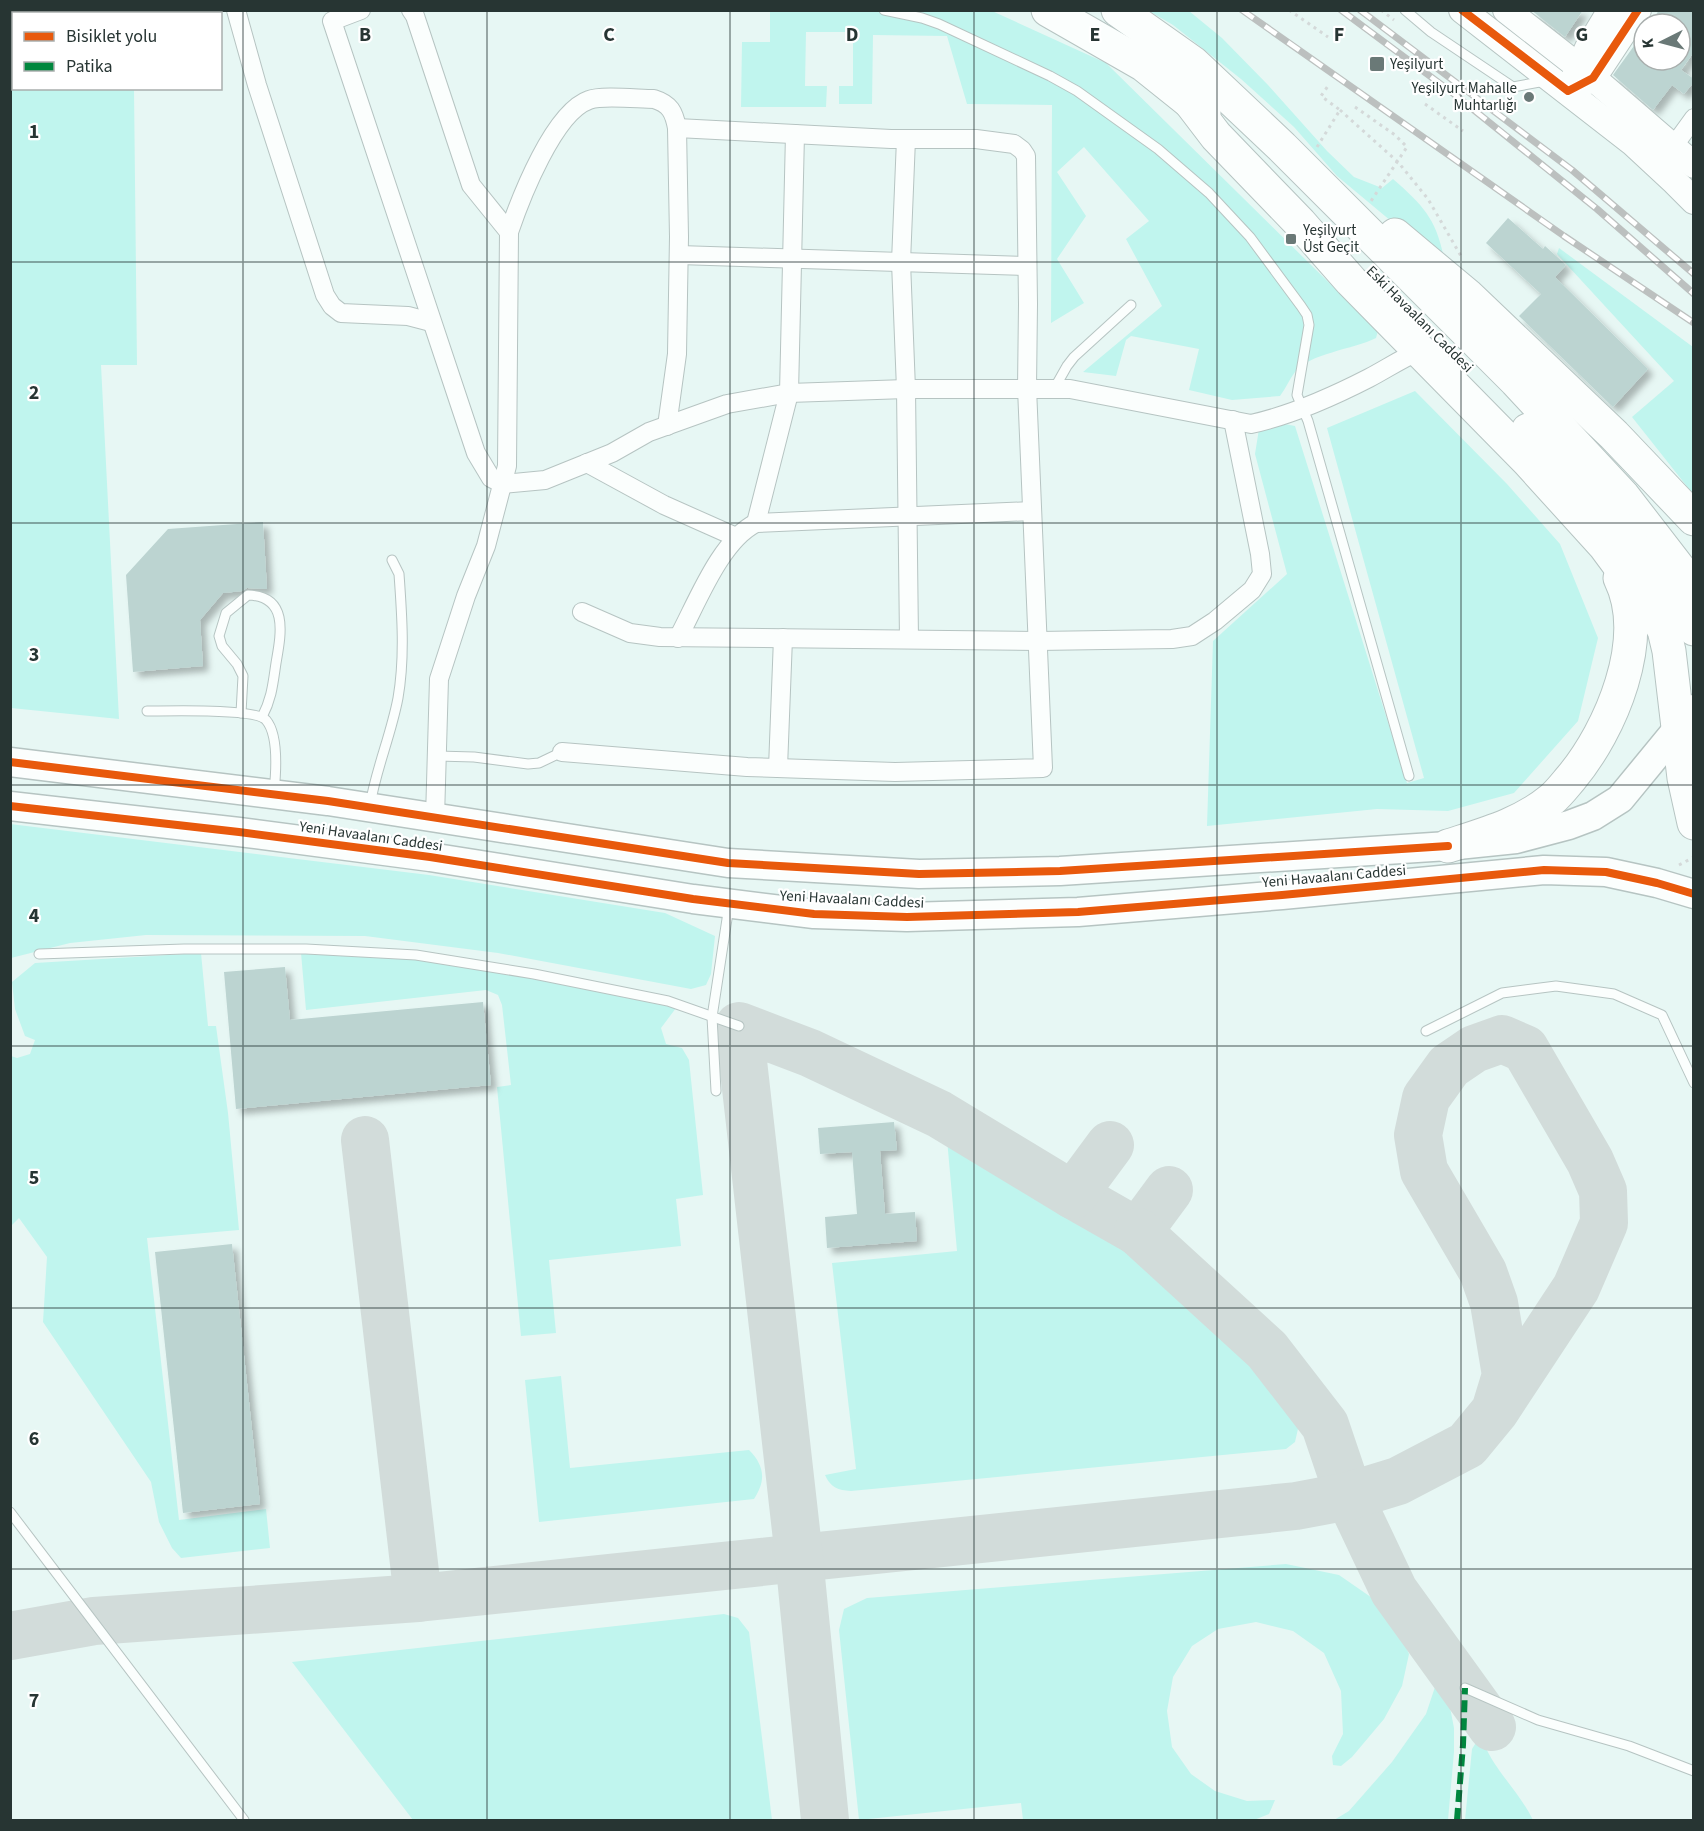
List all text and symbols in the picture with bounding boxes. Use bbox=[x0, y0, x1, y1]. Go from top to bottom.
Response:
legend bbox=[12, 12, 222, 90]
north arrow bbox=[1632, 12, 1692, 72]
text: B bbox=[359, 21, 371, 49]
text: C bbox=[603, 21, 615, 49]
text: D bbox=[846, 21, 858, 49]
text: E bbox=[1090, 21, 1100, 49]
text: F bbox=[1334, 21, 1344, 49]
text: G bbox=[1576, 21, 1588, 49]
text: Bisiklet yolu bbox=[66, 24, 157, 49]
text: K bbox=[1637, 37, 1660, 50]
text: Patika bbox=[66, 54, 113, 79]
place label: Yeşilyurt bbox=[1389, 54, 1443, 75]
marker: Yeşilyurt bbox=[1368, 55, 1386, 73]
place label: Yeşilyurt Mahalle Muhtarlığı bbox=[1411, 78, 1517, 116]
marker: Yeşilyurt Mahalle Muhtarlığı bbox=[1522, 90, 1536, 104]
text: 1 bbox=[29, 118, 39, 146]
place label: Yeşilyurt Üst Geçit bbox=[1302, 220, 1359, 258]
marker: Yeşilyurt Üst Geçit bbox=[1284, 232, 1298, 246]
street label: Eski Havaalanı Caddesi bbox=[1361, 261, 1478, 378]
text: 2 bbox=[29, 379, 39, 407]
text: 3 bbox=[29, 641, 39, 669]
street label: Yeni Havaalanı Caddesi bbox=[297, 816, 444, 857]
street label: Yeni Havaalanı Caddesi bbox=[1260, 860, 1407, 893]
street label: Yeni Havaalanı Caddesi bbox=[778, 885, 925, 914]
text: 4 bbox=[29, 902, 40, 930]
text: 5 bbox=[29, 1164, 39, 1192]
text: 6 bbox=[29, 1425, 39, 1453]
text: 7 bbox=[29, 1687, 39, 1715]

